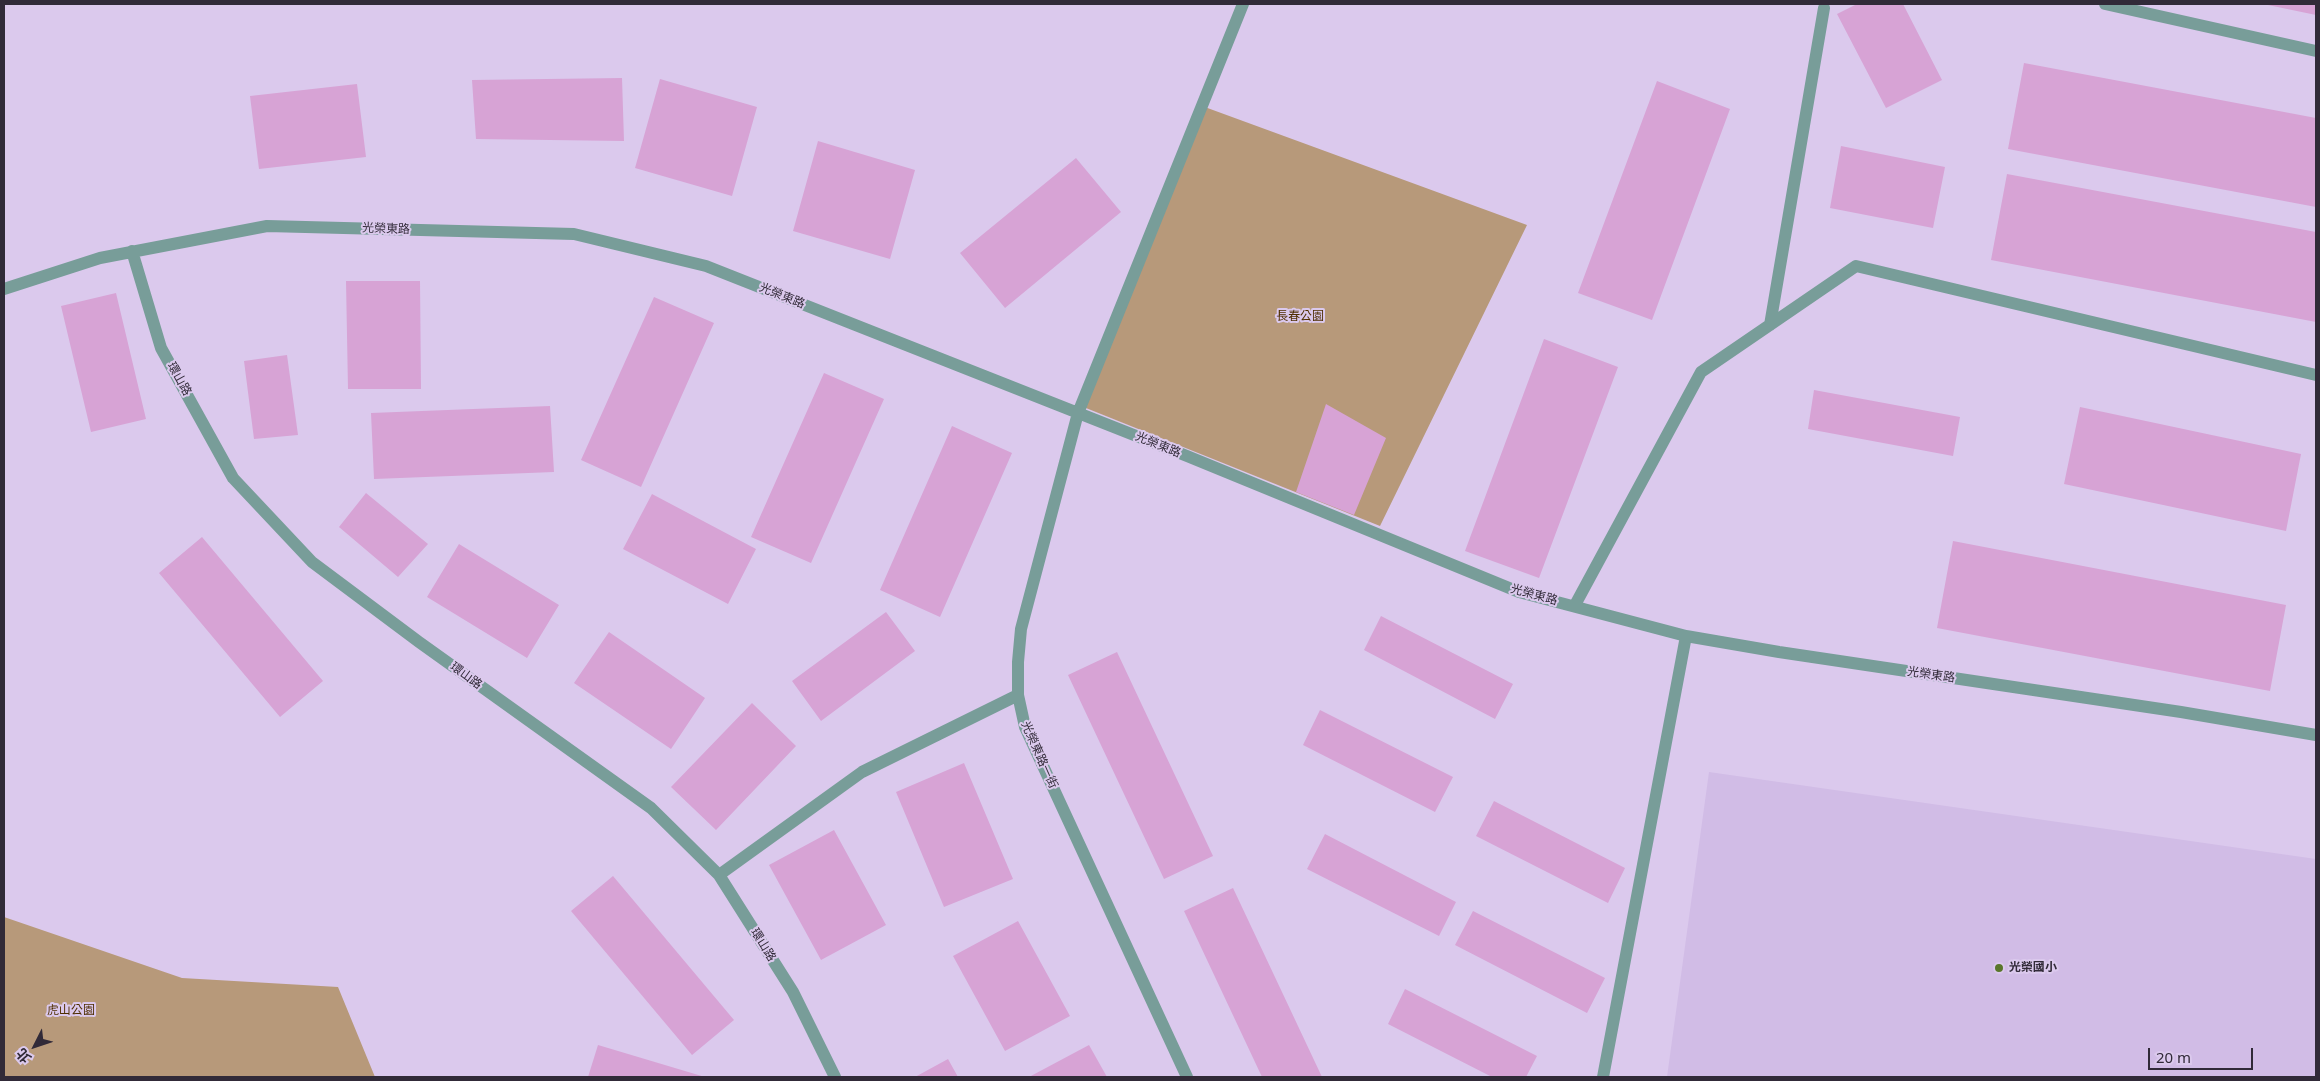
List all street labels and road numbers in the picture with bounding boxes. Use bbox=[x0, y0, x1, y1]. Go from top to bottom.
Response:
street label: 光榮東路 bbox=[362, 221, 410, 237]
street label: 光榮東路 bbox=[757, 280, 807, 312]
street label: 環山路 bbox=[164, 360, 194, 398]
street label: 光榮東路 bbox=[1133, 429, 1183, 461]
street label: 光榮東路 bbox=[1509, 582, 1559, 608]
street label: 環山路 bbox=[447, 660, 485, 692]
street label: 光榮東路 bbox=[1906, 665, 1956, 685]
street label: 光榮東路一街 bbox=[1018, 719, 1060, 791]
street label: 環山路 bbox=[747, 926, 779, 964]

